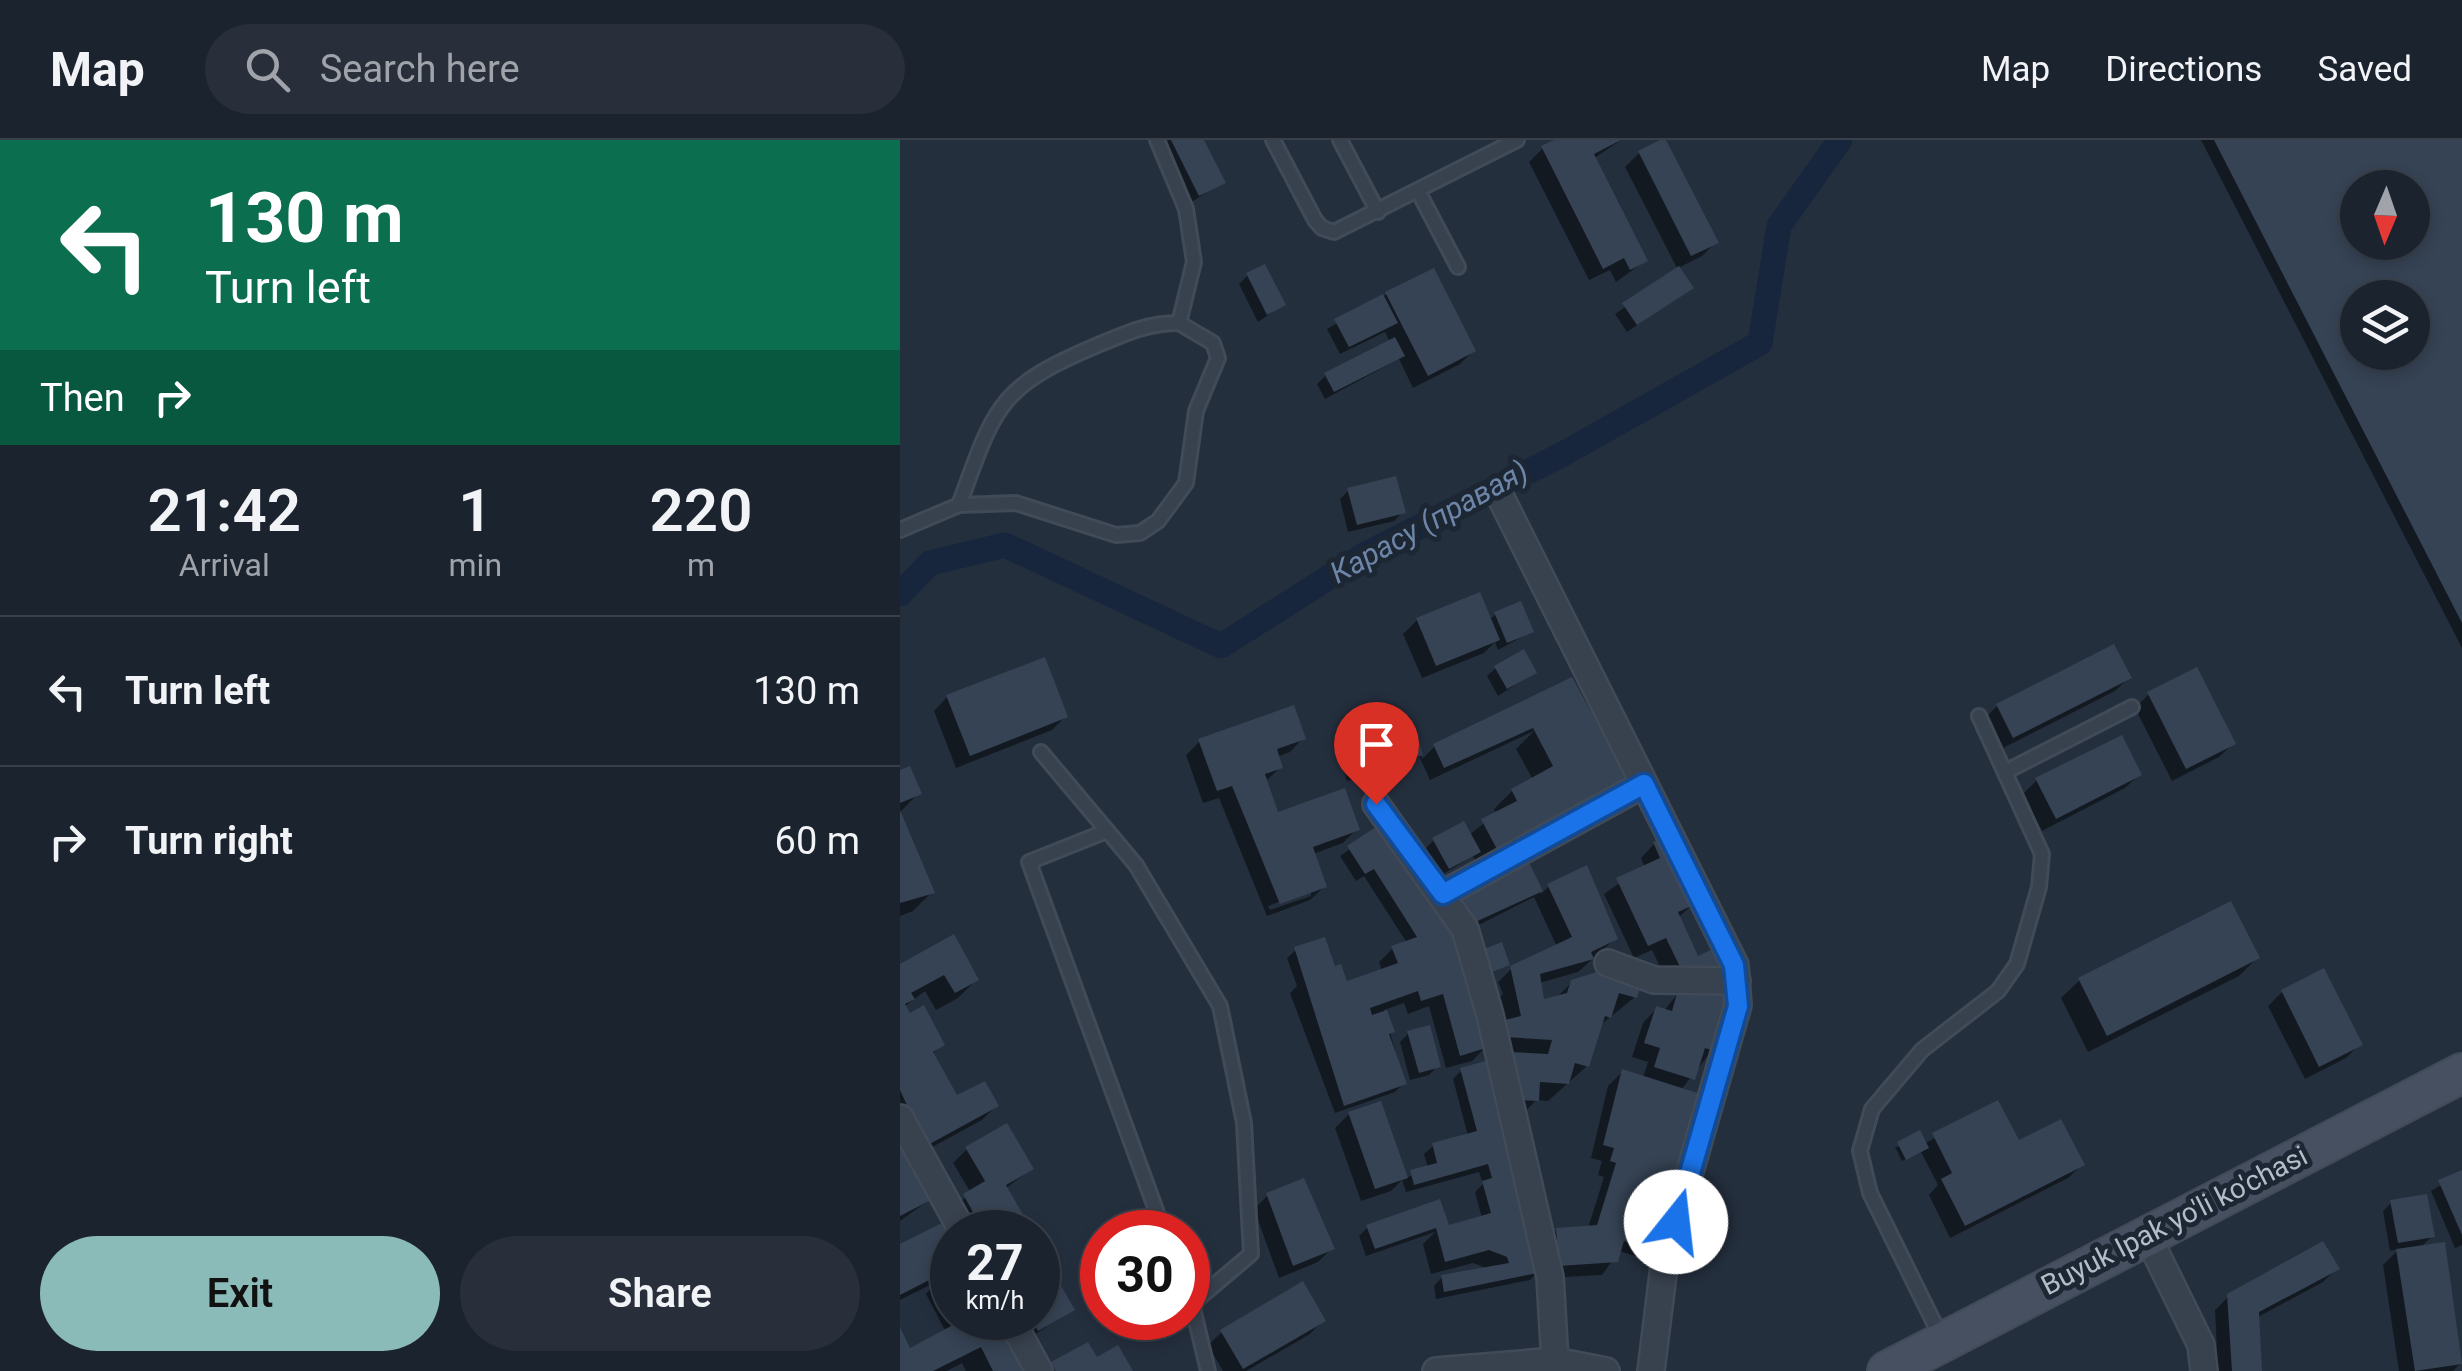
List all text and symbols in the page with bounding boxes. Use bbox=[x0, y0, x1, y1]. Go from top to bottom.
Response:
search box bbox=[205, 24, 905, 114]
text: Map bbox=[50, 41, 145, 98]
icon: search bbox=[240, 42, 295, 97]
text: Search here bbox=[320, 47, 520, 91]
text: Map bbox=[1981, 49, 2050, 90]
text: Directions bbox=[2105, 49, 2262, 90]
text: Saved bbox=[2317, 49, 2412, 90]
north arrow bbox=[2340, 170, 2430, 260]
map controls bbox=[2340, 170, 2430, 370]
text: 130 m bbox=[205, 177, 404, 259]
icon: left bbox=[40, 180, 170, 310]
text: Turn left bbox=[205, 261, 371, 314]
button: layers bbox=[2340, 280, 2430, 370]
icon: right bbox=[145, 370, 200, 425]
text: Then bbox=[40, 376, 125, 420]
water label: Карасу (правая) bbox=[1324, 453, 1534, 590]
text: 21:42 bbox=[148, 475, 301, 546]
text: 1 bbox=[458, 475, 492, 546]
text: 220 bbox=[650, 475, 752, 546]
text: Arrival bbox=[179, 546, 270, 584]
text: min bbox=[449, 546, 502, 584]
text: m bbox=[687, 546, 715, 584]
icon: left bbox=[40, 664, 95, 719]
text: Turn left bbox=[125, 669, 270, 713]
text: 130 m bbox=[753, 669, 860, 713]
pin bbox=[1334, 702, 1419, 805]
icon: arrive bbox=[1349, 717, 1404, 772]
icon: right bbox=[40, 814, 95, 869]
text: Turn right bbox=[125, 819, 293, 863]
text: 60 m bbox=[775, 819, 860, 863]
street label: Buyuk Ipak yo'li ko'chasi bbox=[2036, 1139, 2313, 1302]
position arrow bbox=[1624, 1170, 1728, 1274]
speed limit sign: 30 bbox=[1080, 1210, 1210, 1340]
text: 27 bbox=[966, 1234, 1024, 1292]
button: Exit bbox=[40, 1236, 440, 1351]
button: Share bbox=[460, 1236, 860, 1351]
text: km/h bbox=[966, 1286, 1024, 1315]

